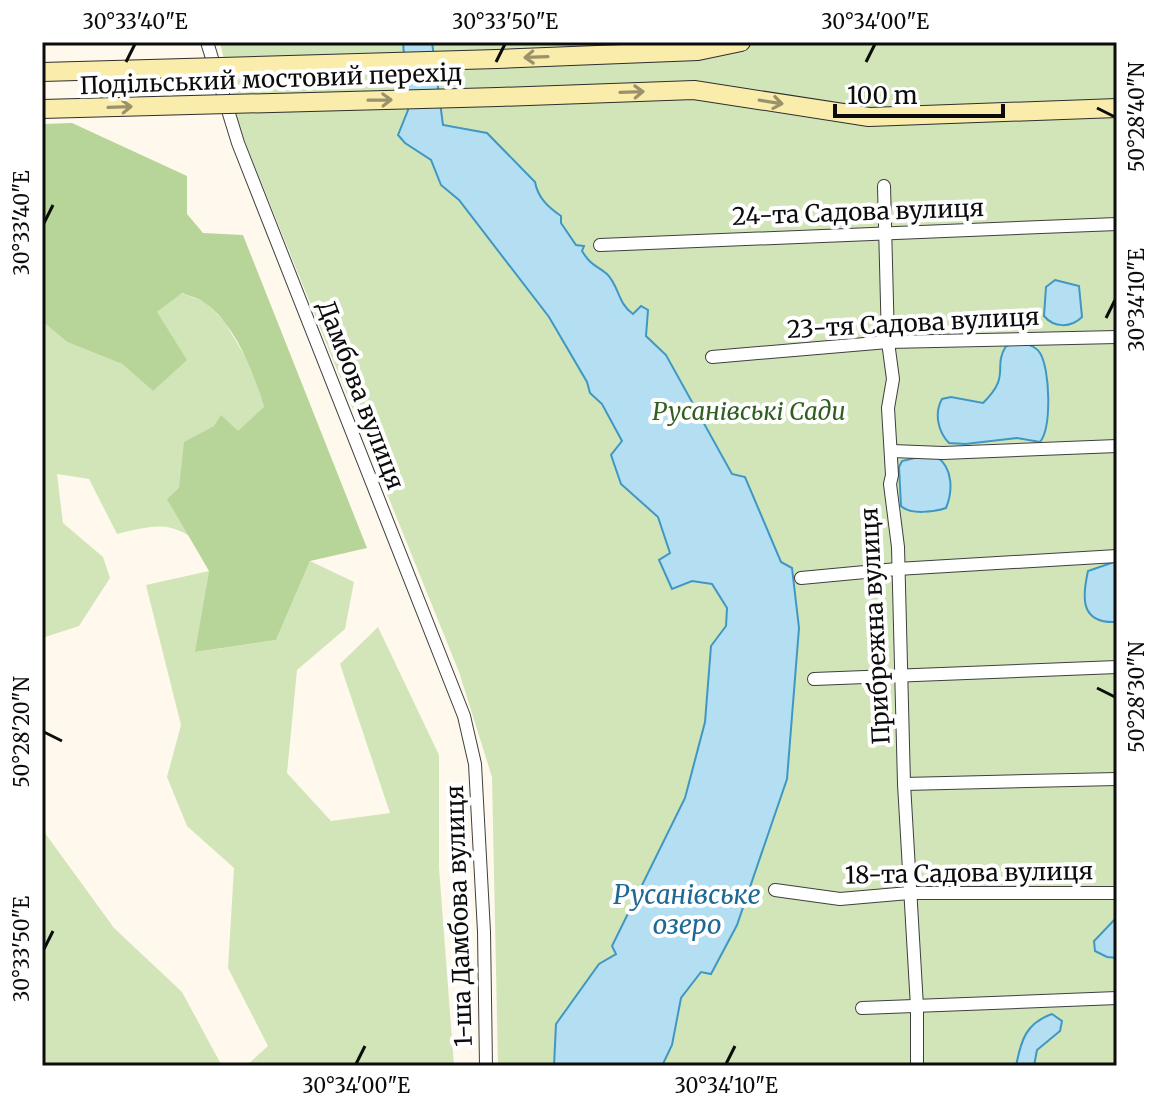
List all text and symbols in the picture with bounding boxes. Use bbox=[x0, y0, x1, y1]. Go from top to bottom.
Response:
text: 30°33'40"E bbox=[82, 9, 188, 34]
text: 30°33'50"E bbox=[452, 9, 558, 34]
text: 30°34'00"E bbox=[821, 9, 929, 34]
one-way arrow bbox=[523, 50, 550, 65]
street label: Подільський мостовий перехід bbox=[79, 57, 463, 101]
text: 50°28'40"N bbox=[1124, 61, 1149, 172]
scale bar bbox=[835, 68, 1003, 118]
text: 100 m bbox=[847, 80, 918, 111]
one-way arrow bbox=[618, 85, 645, 100]
one-way arrow bbox=[366, 92, 393, 107]
one-way arrow bbox=[758, 95, 783, 110]
one-way arrow bbox=[106, 99, 133, 114]
text: 30°33'40"E bbox=[9, 170, 34, 276]
street label: 24-та Садова вулиця bbox=[731, 192, 985, 232]
text: 30°34'10"E bbox=[1124, 248, 1149, 352]
street label: Дамбова вулиця bbox=[311, 296, 411, 494]
street label: 23-тя Садова вулиця bbox=[786, 301, 1040, 345]
park label: Русанівські Сади bbox=[652, 396, 846, 427]
street label: Прибрежна вулиця bbox=[853, 507, 897, 745]
text: 50°28'30"N bbox=[1124, 641, 1149, 753]
text: 50°28'20"N bbox=[9, 676, 34, 788]
street label: 1-ша Дамбова вулиця bbox=[439, 785, 479, 1047]
street label: 18-та Садова вулиця bbox=[845, 855, 1093, 891]
water label: Русанівське озеро bbox=[613, 878, 761, 941]
text: 30°33'50"E bbox=[9, 896, 34, 1002]
text: 30°34'00"E bbox=[302, 1073, 410, 1098]
text: 30°34'10"E bbox=[674, 1073, 778, 1098]

